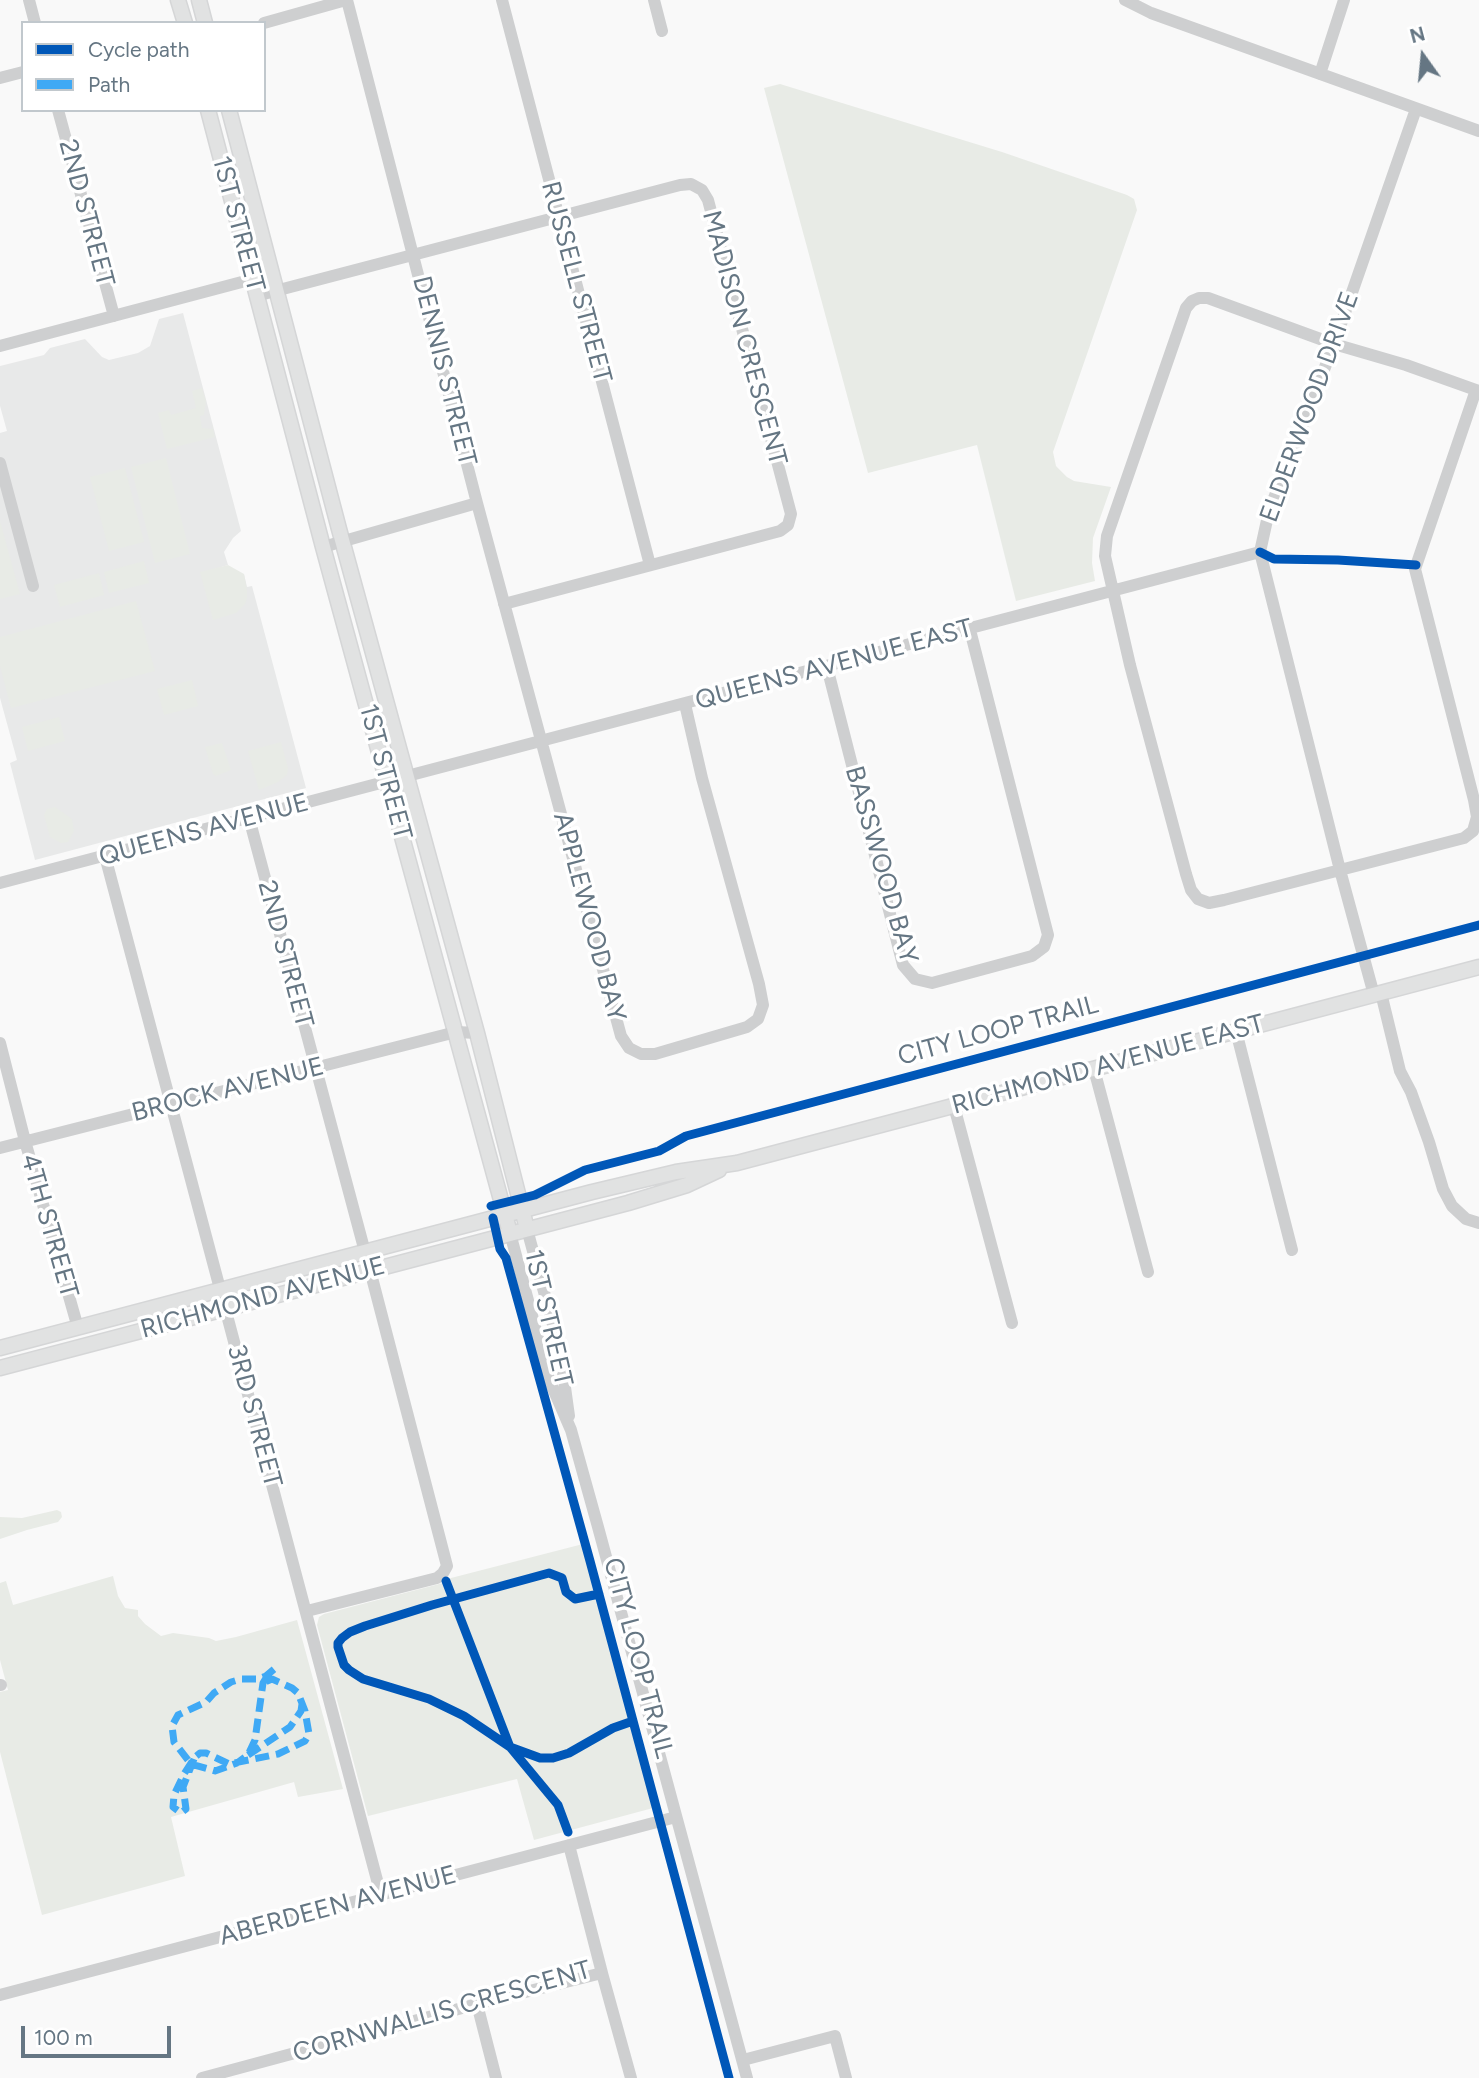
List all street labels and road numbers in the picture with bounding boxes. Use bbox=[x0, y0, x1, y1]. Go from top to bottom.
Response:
street label: 2ND STREET bbox=[51, 136, 121, 290]
street label: 1ST STREET bbox=[205, 153, 271, 295]
street label: RUSSELL STREET bbox=[534, 178, 618, 386]
street label: MADISON CRESCENT bbox=[695, 207, 793, 469]
street label: DENNIS STREET bbox=[405, 273, 483, 469]
street label: ELDERWOOD DRIVE bbox=[1254, 288, 1366, 526]
street label: QUEENS AVENUE EAST bbox=[692, 613, 976, 717]
street label: 1ST STREET bbox=[352, 701, 418, 843]
street label: BASSWOOD BAY bbox=[838, 763, 924, 967]
street label: QUEENS AVENUE bbox=[96, 787, 312, 873]
street label: APPLEWOOD BAY bbox=[546, 809, 632, 1025]
street label: 2ND STREET bbox=[250, 877, 320, 1031]
street label: CITY LOOP TRAIL bbox=[894, 989, 1102, 1073]
street label: RICHMOND AVENUE EAST bbox=[949, 1008, 1267, 1122]
street label: BROCK AVENUE bbox=[129, 1051, 327, 1129]
street label: 4TH STREET bbox=[14, 1150, 84, 1302]
street label: 1ST STREET bbox=[517, 1247, 579, 1389]
street label: RICHMOND AVENUE bbox=[137, 1250, 389, 1346]
street label: 3RD STREET bbox=[220, 1341, 288, 1491]
street label: CITY LOOP TRAIL bbox=[596, 1554, 680, 1762]
street label: ABERDEEN AVENUE bbox=[216, 1859, 460, 1953]
street label: CORNWALLIS CRESCENT bbox=[289, 1954, 595, 2070]

